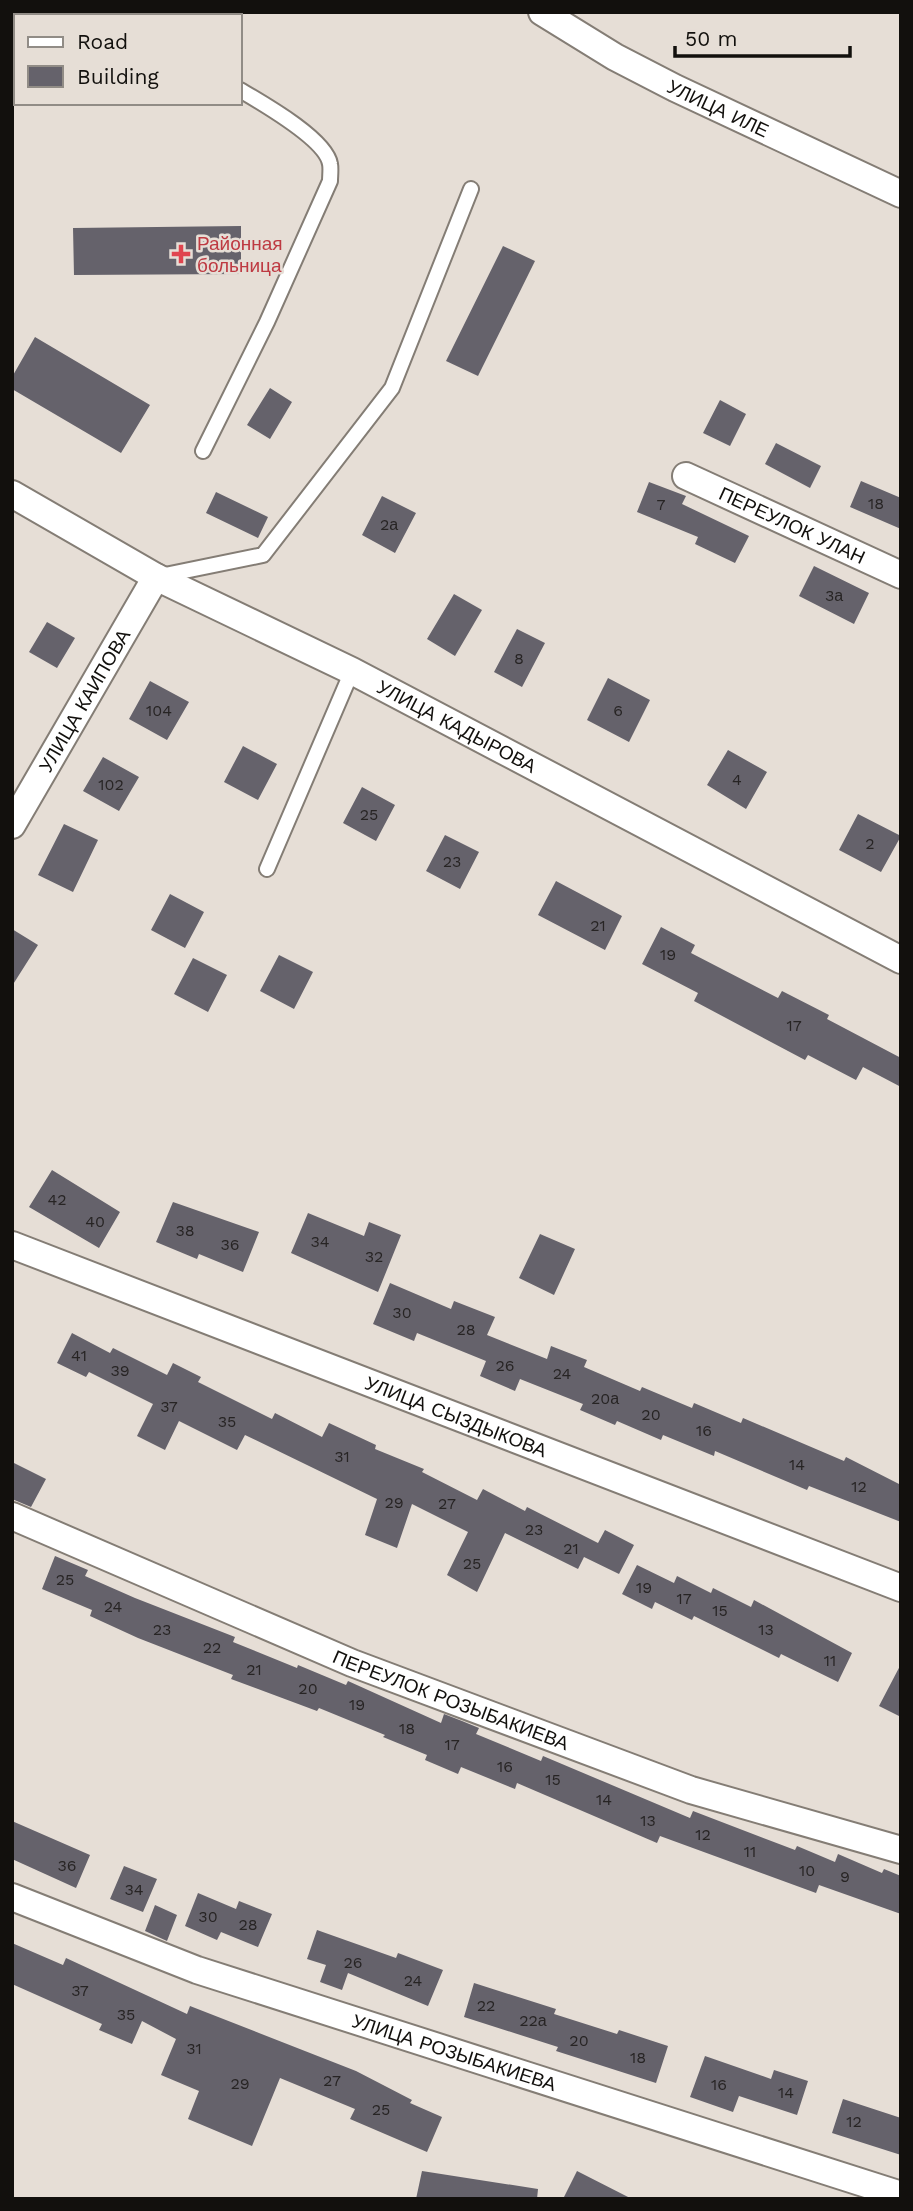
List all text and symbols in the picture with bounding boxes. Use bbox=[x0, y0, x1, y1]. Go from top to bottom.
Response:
legend bbox=[14, 14, 242, 105]
scale bar bbox=[675, 14, 850, 58]
text: 50 m bbox=[685, 26, 737, 51]
text: Road bbox=[77, 29, 128, 54]
text: Building bbox=[77, 64, 159, 89]
street label: УЛИЦА ИЛЕ bbox=[663, 75, 773, 142]
place label: Районная больница bbox=[197, 232, 283, 277]
marker: Районная больница bbox=[171, 244, 191, 264]
street label: ПЕРЕУЛОК УЛАН bbox=[716, 481, 869, 568]
house number: 18 bbox=[868, 494, 884, 513]
house number: 7 bbox=[657, 495, 666, 514]
house number: 2а bbox=[380, 515, 398, 534]
house number: 3а bbox=[825, 586, 843, 605]
street label: УЛИЦА КАИПОВА bbox=[34, 625, 135, 776]
house number: 8 bbox=[514, 649, 524, 668]
street label: УЛИЦА КАДЫРОВА bbox=[373, 675, 541, 778]
house number: 104 bbox=[146, 701, 172, 720]
house number: 6 bbox=[613, 701, 623, 720]
house number: 4 bbox=[732, 770, 742, 789]
house number: 102 bbox=[98, 775, 124, 794]
house number: 25 bbox=[360, 805, 378, 824]
house number: 2 bbox=[865, 834, 875, 853]
house number: 23 bbox=[443, 852, 461, 871]
house number: 21 bbox=[590, 916, 606, 935]
house number: 19 bbox=[660, 945, 676, 964]
house number: 17 bbox=[786, 1016, 802, 1035]
house number: 42 bbox=[47, 1190, 67, 1209]
house number: 40 bbox=[85, 1212, 105, 1231]
house number: 38 bbox=[175, 1221, 195, 1240]
house number: 34 bbox=[310, 1232, 330, 1251]
house number: 36 bbox=[220, 1235, 240, 1254]
house number: 32 bbox=[365, 1247, 383, 1266]
house number: 30 bbox=[392, 1303, 412, 1322]
house number: 28 bbox=[456, 1320, 476, 1339]
house number: 41 bbox=[71, 1346, 87, 1365]
house number: 26 bbox=[495, 1356, 515, 1375]
house number: 39 bbox=[110, 1361, 130, 1380]
house number: 24 bbox=[553, 1364, 572, 1383]
street label: УЛИЦА СЫЗДЫКОВА bbox=[362, 1371, 551, 1462]
house number: 20а bbox=[591, 1389, 619, 1408]
house number: 37 bbox=[160, 1397, 178, 1416]
house number: 20 bbox=[641, 1405, 661, 1424]
house number: 35 bbox=[218, 1412, 236, 1431]
house number: 16 bbox=[696, 1421, 712, 1440]
house number: 31 bbox=[334, 1447, 350, 1466]
house number: 14 bbox=[789, 1455, 805, 1474]
house number: 12 bbox=[851, 1477, 867, 1496]
house number: 29 bbox=[384, 1493, 404, 1512]
house number: 27 bbox=[438, 1494, 456, 1513]
house number: 23 bbox=[525, 1520, 543, 1539]
house number: 21 bbox=[563, 1539, 579, 1558]
house number: 25 bbox=[463, 1554, 481, 1573]
house number: 25 bbox=[56, 1570, 74, 1589]
house number: 19 bbox=[636, 1578, 652, 1597]
house number: 17 bbox=[676, 1589, 692, 1608]
house number: 24 bbox=[104, 1597, 123, 1616]
house number: 15 bbox=[712, 1601, 728, 1620]
house number: 23 bbox=[153, 1620, 171, 1639]
house number: 13 bbox=[758, 1620, 774, 1639]
house number: 22 bbox=[203, 1638, 221, 1657]
street label: ПЕРЕУЛОК РОЗЫБАКИЕВА bbox=[329, 1645, 572, 1755]
house number: 11 bbox=[824, 1651, 836, 1670]
house number: 21 bbox=[246, 1660, 262, 1679]
house number: 20 bbox=[298, 1679, 318, 1698]
house number: 19 bbox=[349, 1695, 365, 1714]
house number: 18 bbox=[399, 1719, 415, 1738]
house number: 17 bbox=[444, 1735, 460, 1754]
house number: 16 bbox=[497, 1757, 513, 1776]
house number: 15 bbox=[545, 1770, 561, 1789]
house number: 14 bbox=[596, 1790, 612, 1809]
house number: 13 bbox=[640, 1811, 656, 1830]
house number: 12 bbox=[695, 1825, 711, 1844]
house number: 11 bbox=[744, 1842, 756, 1861]
house number: 36 bbox=[57, 1856, 77, 1875]
house number: 10 bbox=[799, 1861, 815, 1880]
house number: 9 bbox=[840, 1867, 850, 1886]
house number: 34 bbox=[124, 1880, 144, 1899]
house number: 30 bbox=[198, 1907, 218, 1926]
house number: 28 bbox=[238, 1915, 258, 1934]
house number: 26 bbox=[343, 1953, 363, 1972]
house number: 24 bbox=[404, 1971, 423, 1990]
house number: 37 bbox=[71, 1981, 89, 2000]
house number: 22 bbox=[477, 1996, 495, 2015]
house number: 35 bbox=[117, 2005, 135, 2024]
street label: УЛИЦА РОЗЫБАКИЕВА bbox=[349, 2009, 560, 2096]
house number: 22а bbox=[519, 2011, 547, 2030]
house number: 20 bbox=[569, 2031, 589, 2050]
house number: 31 bbox=[186, 2039, 202, 2058]
house number: 18 bbox=[630, 2048, 646, 2067]
house number: 27 bbox=[323, 2071, 341, 2090]
house number: 29 bbox=[230, 2074, 250, 2093]
house number: 16 bbox=[711, 2075, 727, 2094]
house number: 14 bbox=[778, 2083, 794, 2102]
house number: 25 bbox=[372, 2100, 390, 2119]
house number: 12 bbox=[846, 2112, 862, 2131]

